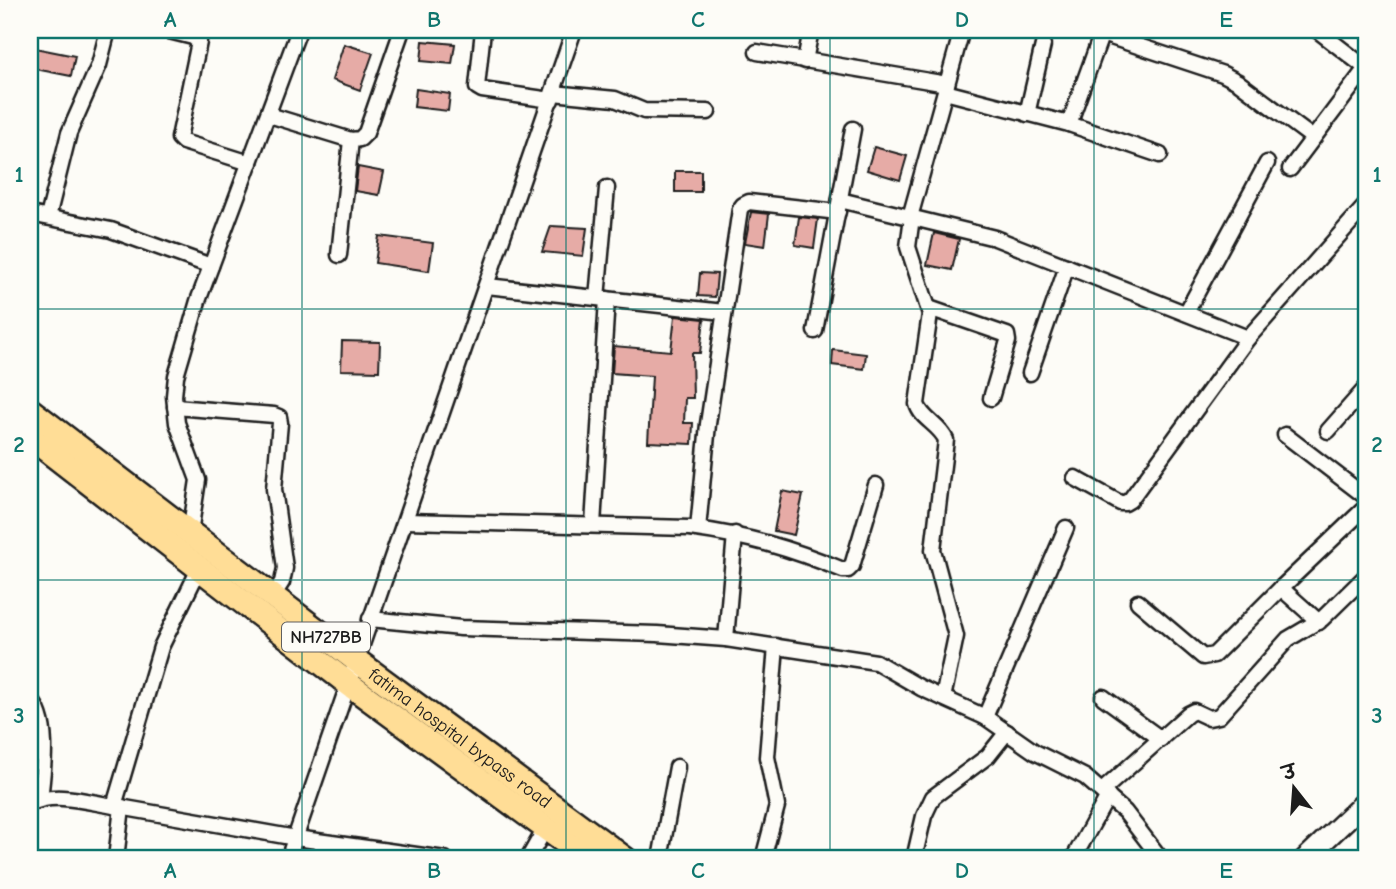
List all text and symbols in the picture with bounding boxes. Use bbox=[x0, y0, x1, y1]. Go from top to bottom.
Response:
text: A bbox=[164, 6, 177, 33]
text: B bbox=[427, 6, 441, 33]
text: C bbox=[691, 6, 705, 33]
text: D bbox=[955, 6, 969, 33]
text: E bbox=[1219, 6, 1233, 33]
text: 1 bbox=[14, 161, 24, 188]
text: 1 bbox=[1372, 161, 1382, 188]
text: 2 bbox=[13, 431, 25, 458]
text: 2 bbox=[1371, 431, 1383, 458]
road number: NH727BB bbox=[282, 622, 370, 652]
street label: fatima hospital bypass road bbox=[363, 663, 556, 813]
text: 3 bbox=[13, 702, 25, 729]
text: 3 bbox=[1371, 702, 1383, 729]
north arrow bbox=[1260, 752, 1330, 822]
text: उ bbox=[1278, 760, 1301, 786]
text: A bbox=[164, 857, 177, 884]
text: B bbox=[427, 857, 441, 884]
text: C bbox=[691, 857, 705, 884]
text: D bbox=[955, 857, 969, 884]
text: E bbox=[1219, 857, 1233, 884]

